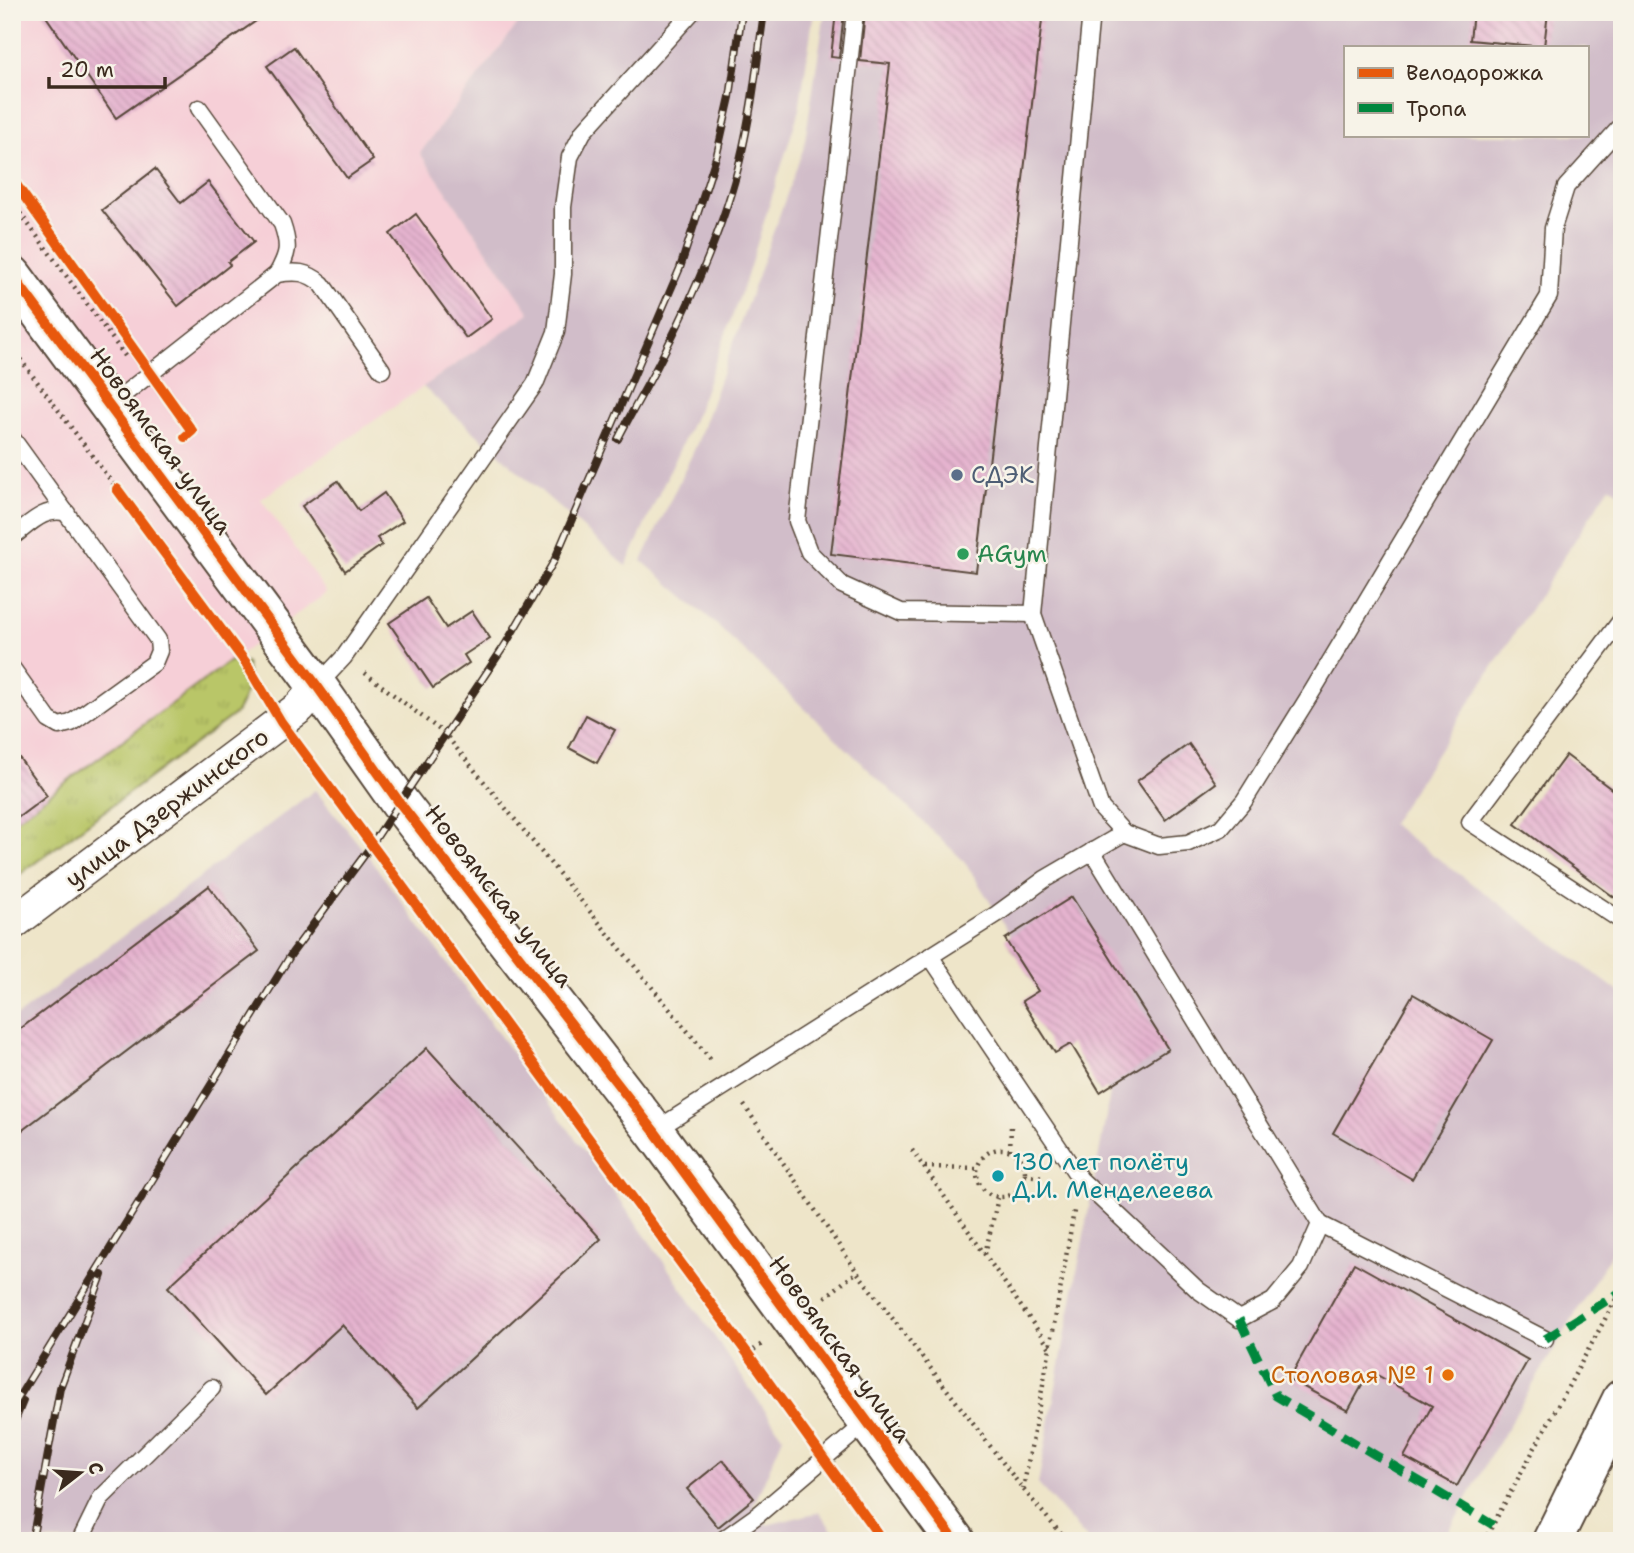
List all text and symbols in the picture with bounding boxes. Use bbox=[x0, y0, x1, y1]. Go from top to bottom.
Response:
scale bar bbox=[49, 46, 164, 90]
legend bbox=[1344, 46, 1588, 136]
text: 20 m bbox=[60, 56, 114, 84]
text: Велодорожка bbox=[1406, 59, 1543, 87]
text: Тропа bbox=[1406, 95, 1466, 123]
street label: Новоямская улица bbox=[82, 341, 240, 541]
place label: СДЭК bbox=[971, 459, 1035, 491]
marker: СДЭК bbox=[949, 467, 965, 483]
place label: AGym bbox=[977, 538, 1047, 570]
marker: AGym bbox=[955, 546, 971, 562]
street label: улица Дзержинского bbox=[59, 721, 275, 895]
street label: Новоямская улица bbox=[418, 798, 581, 994]
place label: 130 лет полёту Д.И. Менделеева bbox=[1012, 1146, 1213, 1206]
marker: 130 лет полёту Д.И. Менделеева bbox=[990, 1168, 1006, 1184]
street label: Новоямская улица bbox=[761, 1249, 919, 1449]
place label: Столовая № 1 bbox=[1271, 1359, 1434, 1391]
marker: Столовая № 1 bbox=[1440, 1367, 1456, 1383]
north arrow bbox=[46, 1438, 116, 1508]
text: С bbox=[82, 1459, 109, 1477]

